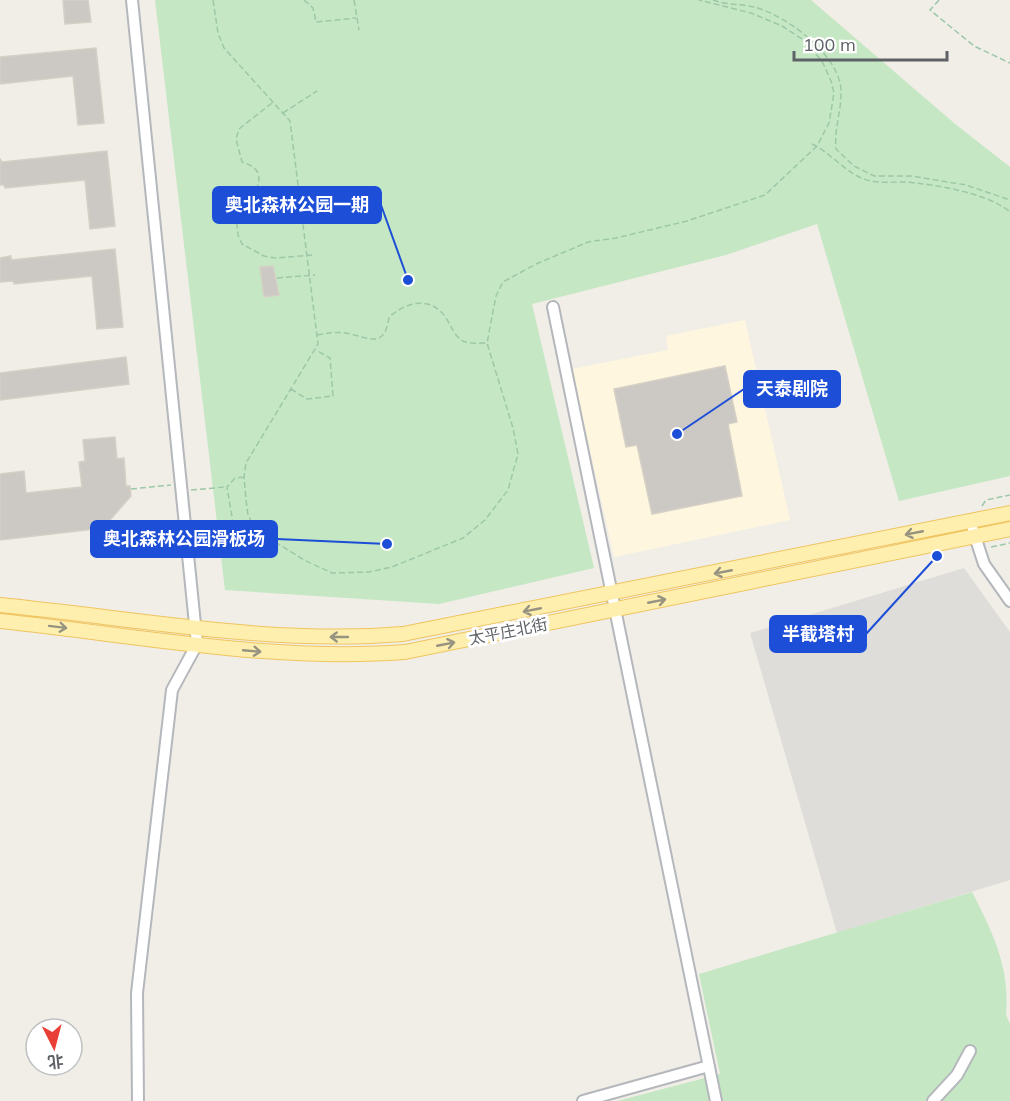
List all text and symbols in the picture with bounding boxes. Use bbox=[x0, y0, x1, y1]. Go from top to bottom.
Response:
scale bar bbox=[794, 24, 947, 62]
text: 100 m bbox=[803, 33, 856, 56]
callout: 奥北森林公园一期 bbox=[213, 187, 381, 223]
text: 奥北森林公园一期 bbox=[225, 193, 369, 216]
callout: 天泰剧院 bbox=[744, 371, 840, 407]
text: 天泰剧院 bbox=[756, 377, 828, 400]
callout: 奥北森林公园滑板场 bbox=[91, 521, 277, 557]
text: 奥北森林公园滑板场 bbox=[103, 527, 265, 550]
one-way arrow bbox=[905, 528, 925, 539]
one-way arrow bbox=[714, 567, 733, 578]
one-way arrow bbox=[647, 595, 667, 606]
one-way arrow bbox=[523, 605, 542, 616]
street label: 太平庄北街 bbox=[467, 614, 549, 648]
callout: 半截塔村 bbox=[770, 616, 866, 652]
one-way arrow bbox=[48, 622, 68, 633]
text: 半截塔村 bbox=[782, 622, 854, 645]
one-way arrow bbox=[330, 631, 350, 643]
one-way arrow bbox=[435, 638, 455, 649]
one-way arrow bbox=[241, 646, 261, 657]
north arrow bbox=[24, 1017, 84, 1077]
text: 北 bbox=[47, 1051, 65, 1073]

